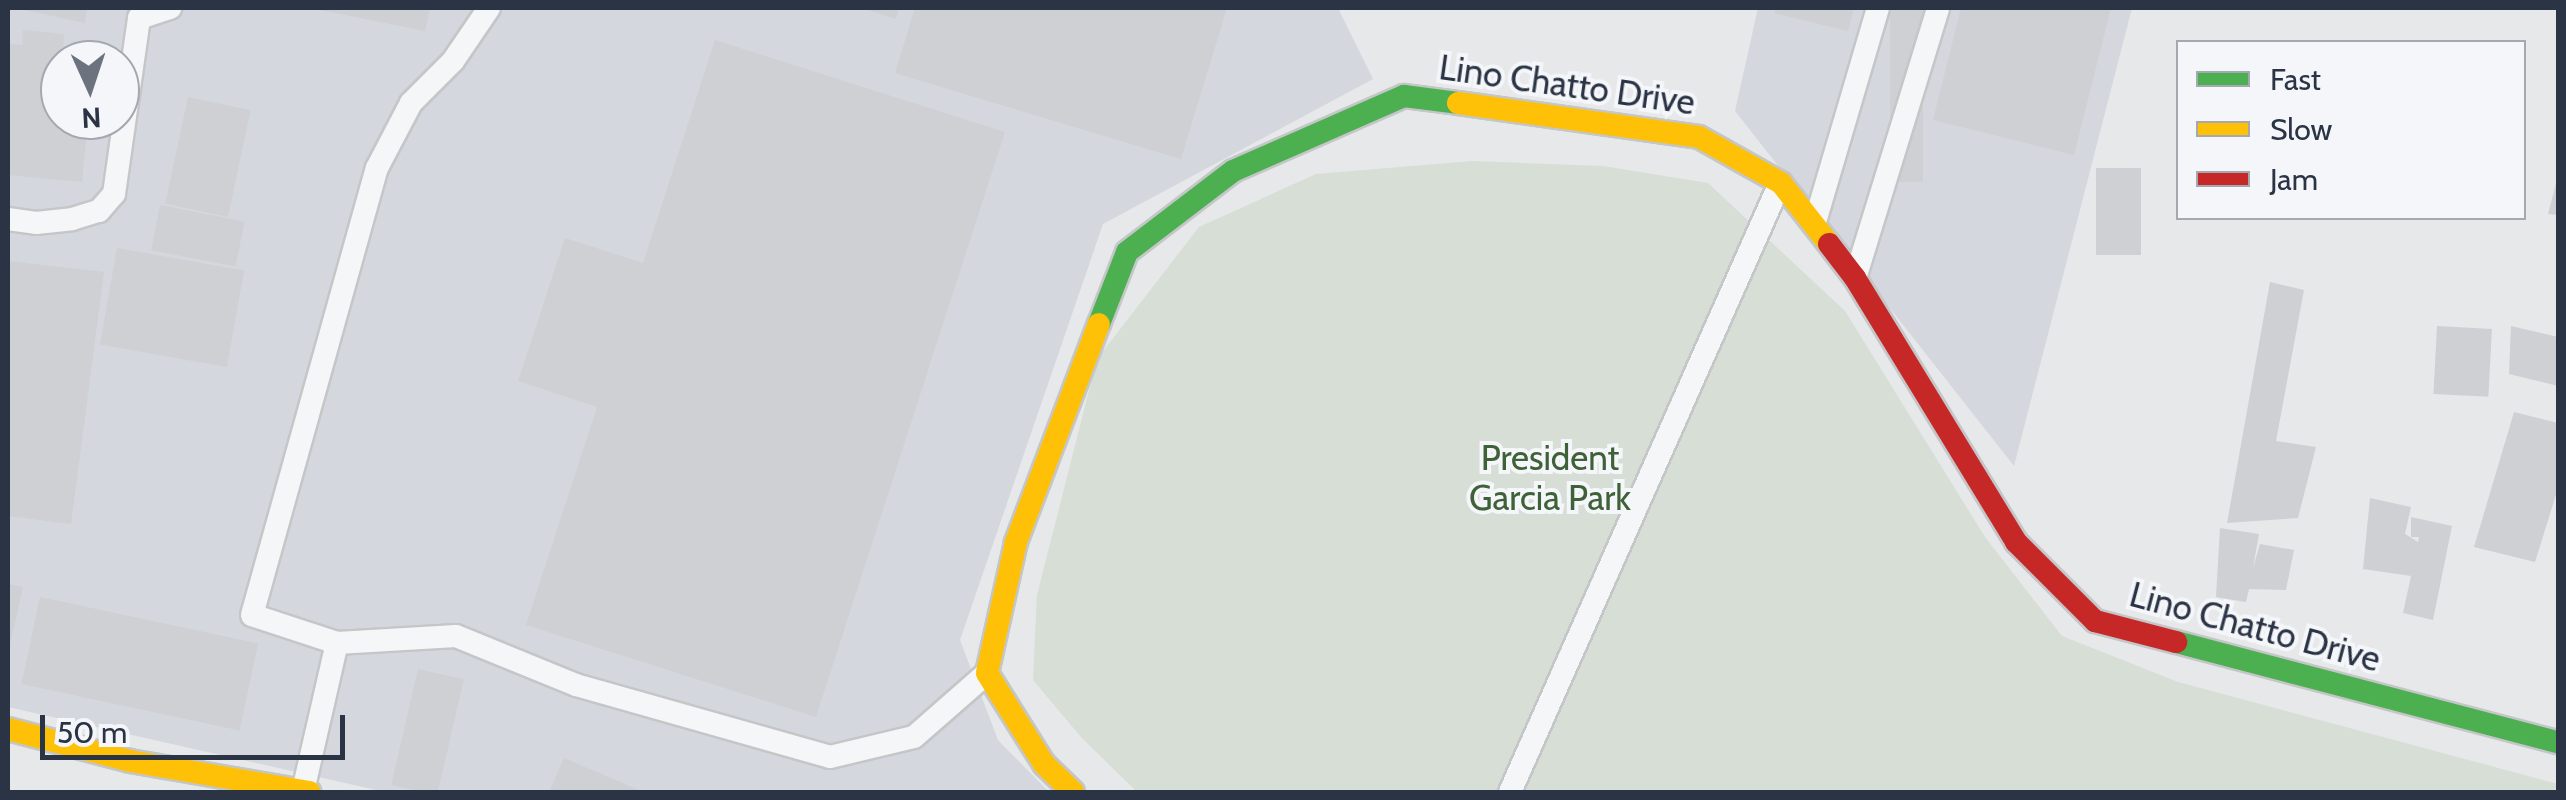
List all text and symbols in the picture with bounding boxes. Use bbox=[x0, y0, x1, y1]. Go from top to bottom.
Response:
north arrow bbox=[40, 40, 140, 140]
legend bbox=[2176, 40, 2526, 220]
street label: Lino Chatto Drive bbox=[1436, 46, 1698, 124]
text: Fast bbox=[2270, 61, 2321, 98]
text: N bbox=[81, 100, 102, 135]
text: Slow bbox=[2270, 111, 2332, 148]
text: Jam bbox=[2270, 161, 2318, 198]
park label: President Garcia Park bbox=[1469, 437, 1631, 519]
street label: Lino Chatto Drive bbox=[2125, 573, 2385, 681]
scale bar bbox=[45, 695, 350, 757]
text: 50 m bbox=[57, 714, 127, 751]

